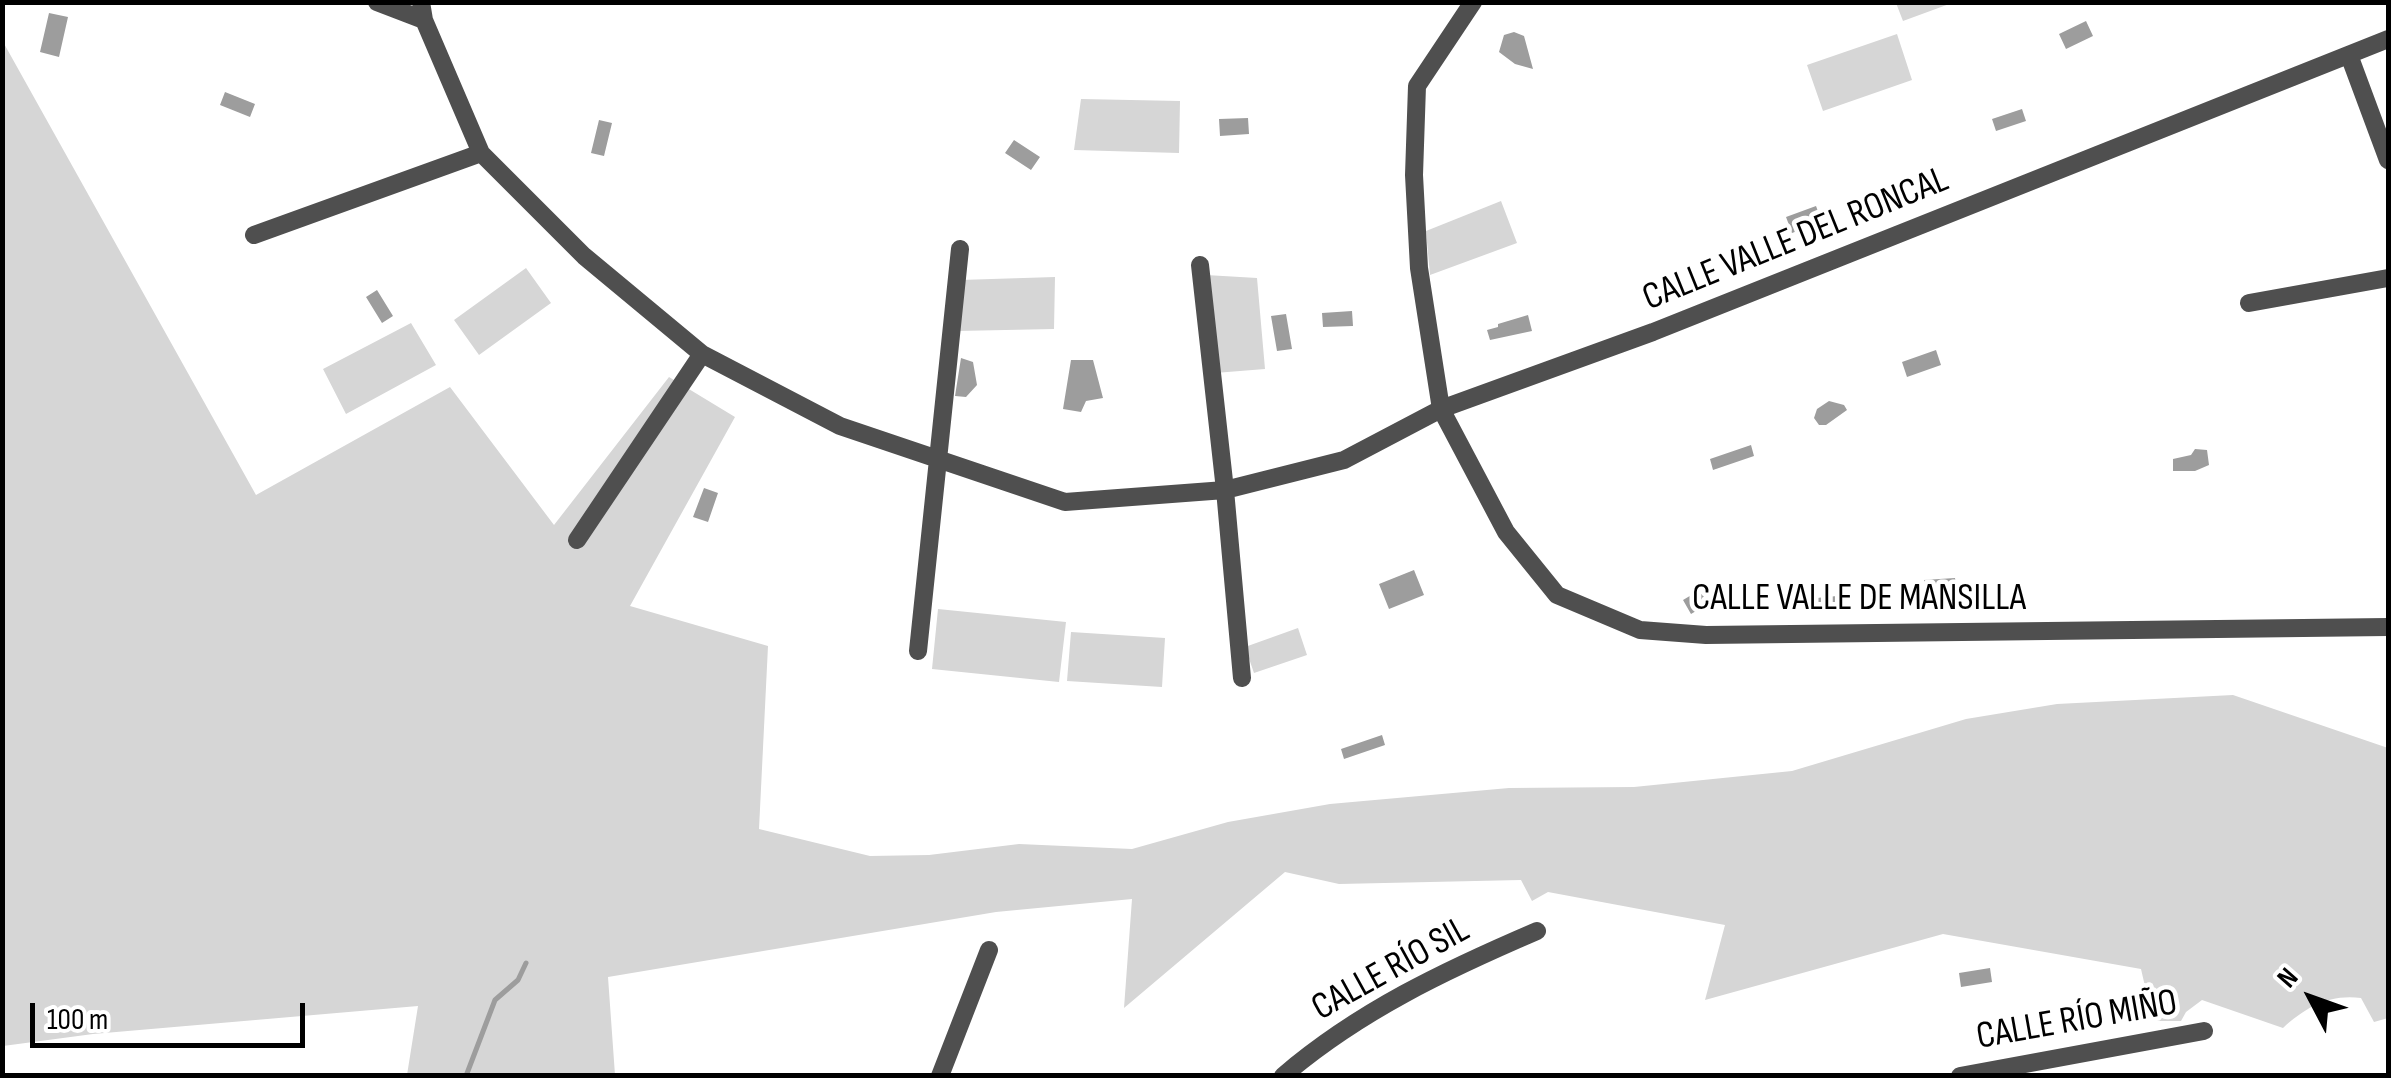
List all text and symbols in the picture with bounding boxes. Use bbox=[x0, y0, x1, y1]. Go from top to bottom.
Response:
street label: CALLE VALLE DEL RONCAL bbox=[1637, 158, 1955, 322]
street label: CALLE VALLE DE MANSILLA bbox=[1692, 576, 2026, 622]
street label: CALLE RÍO SIL bbox=[1304, 908, 1478, 1032]
north arrow bbox=[2261, 948, 2361, 1048]
text: N bbox=[2271, 962, 2305, 994]
street label: CALLE RÍO MIÑO bbox=[1973, 981, 2181, 1061]
scale bar bbox=[35, 983, 310, 1045]
text: 100 m bbox=[47, 1002, 108, 1038]

